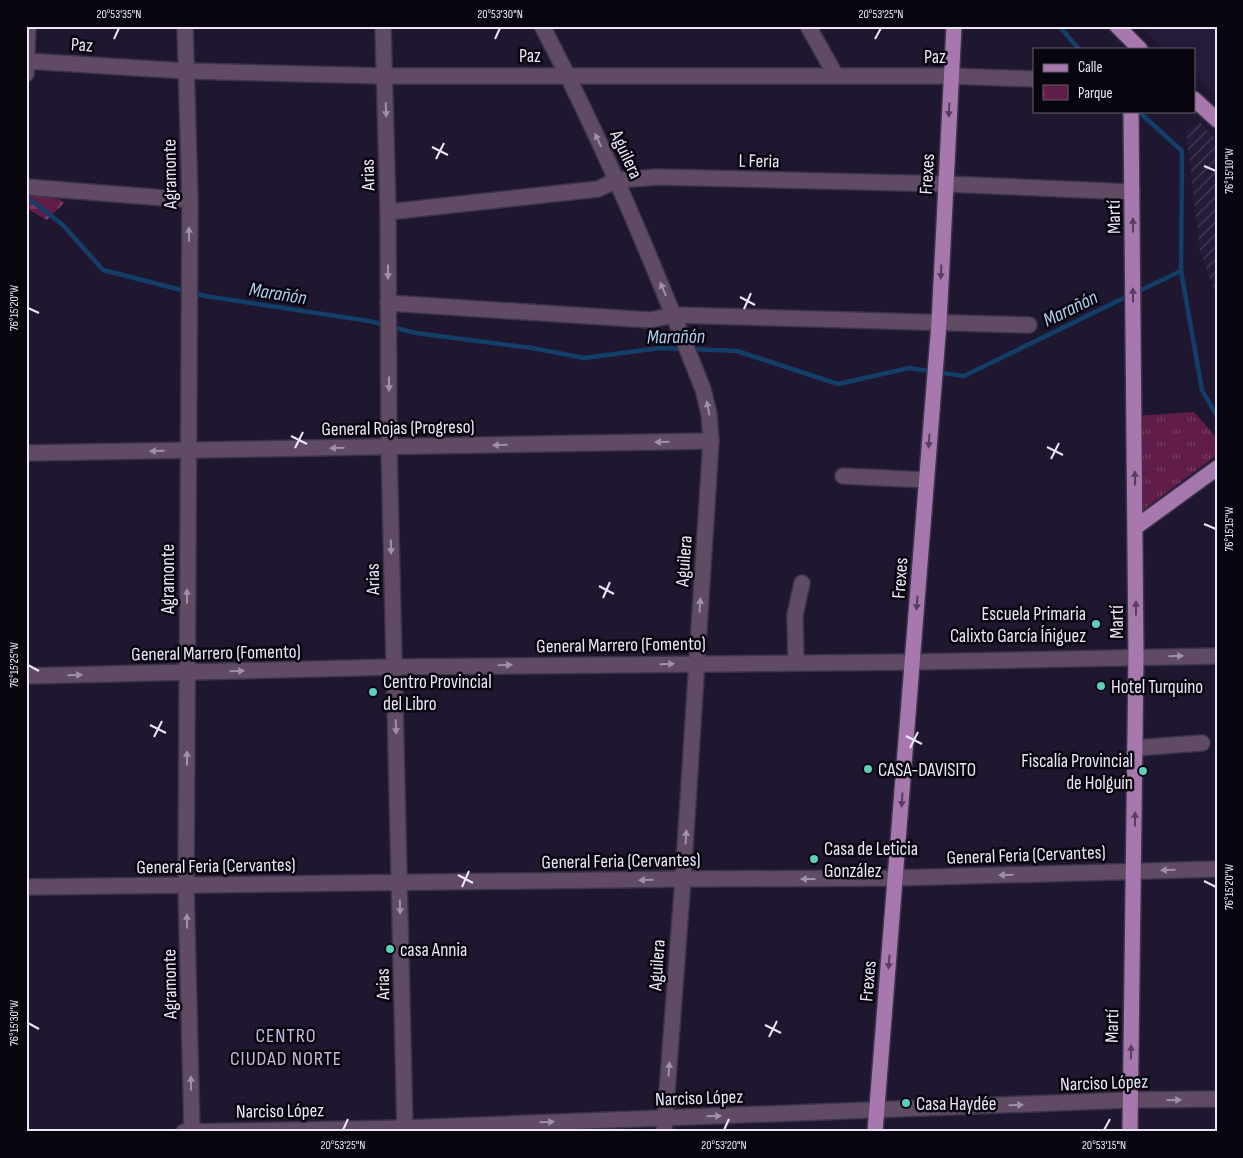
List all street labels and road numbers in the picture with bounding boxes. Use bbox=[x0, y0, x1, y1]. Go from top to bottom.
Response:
street label: Paz bbox=[70, 33, 94, 58]
street label: Paz bbox=[519, 45, 541, 68]
street label: Paz bbox=[924, 46, 946, 69]
street label: Aguilera bbox=[604, 126, 647, 183]
street label: Agramonte bbox=[158, 139, 183, 210]
street label: L Feria bbox=[738, 150, 780, 173]
street label: Frexes bbox=[915, 153, 940, 195]
street label: Arias bbox=[356, 159, 381, 192]
street label: Martí bbox=[1103, 200, 1126, 234]
street label: General Rojas (Progreso) bbox=[321, 416, 475, 441]
street label: Aguilera bbox=[671, 535, 698, 588]
street label: Agramonte bbox=[157, 544, 180, 615]
street label: Frexes bbox=[888, 557, 913, 599]
street label: Arias bbox=[362, 563, 385, 596]
street label: Martí bbox=[1106, 605, 1129, 639]
street label: General Marrero (Fomento) bbox=[536, 633, 706, 658]
street label: General Marrero (Fomento) bbox=[131, 641, 301, 666]
street label: General Feria (Cervantes) bbox=[946, 841, 1106, 870]
street label: General Feria (Cervantes) bbox=[541, 849, 701, 874]
street label: General Feria (Cervantes) bbox=[136, 854, 296, 879]
street label: Aguilera bbox=[644, 939, 671, 992]
street label: Agramonte bbox=[158, 949, 183, 1020]
street label: Frexes bbox=[855, 959, 882, 1003]
street label: Arias bbox=[372, 968, 395, 1001]
street label: Martí bbox=[1101, 1009, 1124, 1043]
street label: Narciso López bbox=[1060, 1070, 1149, 1097]
street label: Narciso López bbox=[655, 1085, 744, 1112]
street label: Narciso López bbox=[236, 1099, 324, 1124]

